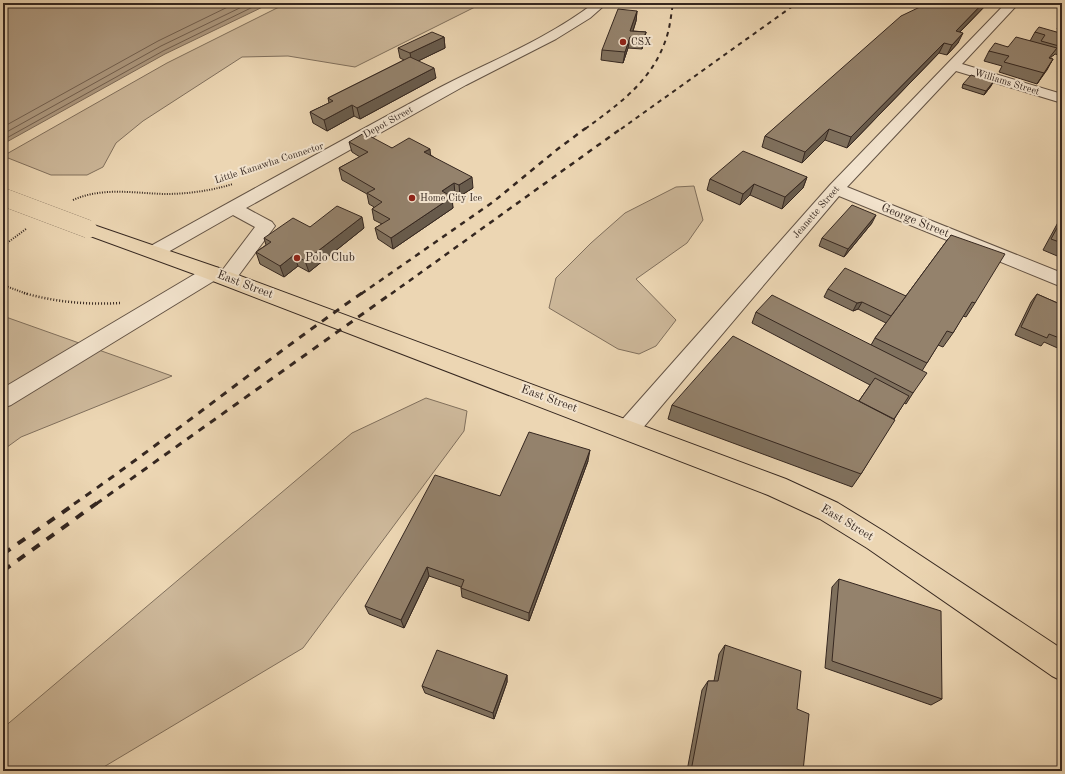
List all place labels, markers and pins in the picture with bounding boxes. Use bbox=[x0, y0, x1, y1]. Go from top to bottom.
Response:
marker: CSX bbox=[618, 37, 628, 47]
place label: CSX bbox=[631, 37, 652, 47]
marker: Home City Ice bbox=[407, 193, 417, 203]
place label: Home City Ice bbox=[420, 193, 482, 203]
place label: Polo Club bbox=[305, 252, 355, 264]
marker: Polo Club bbox=[292, 253, 302, 263]

